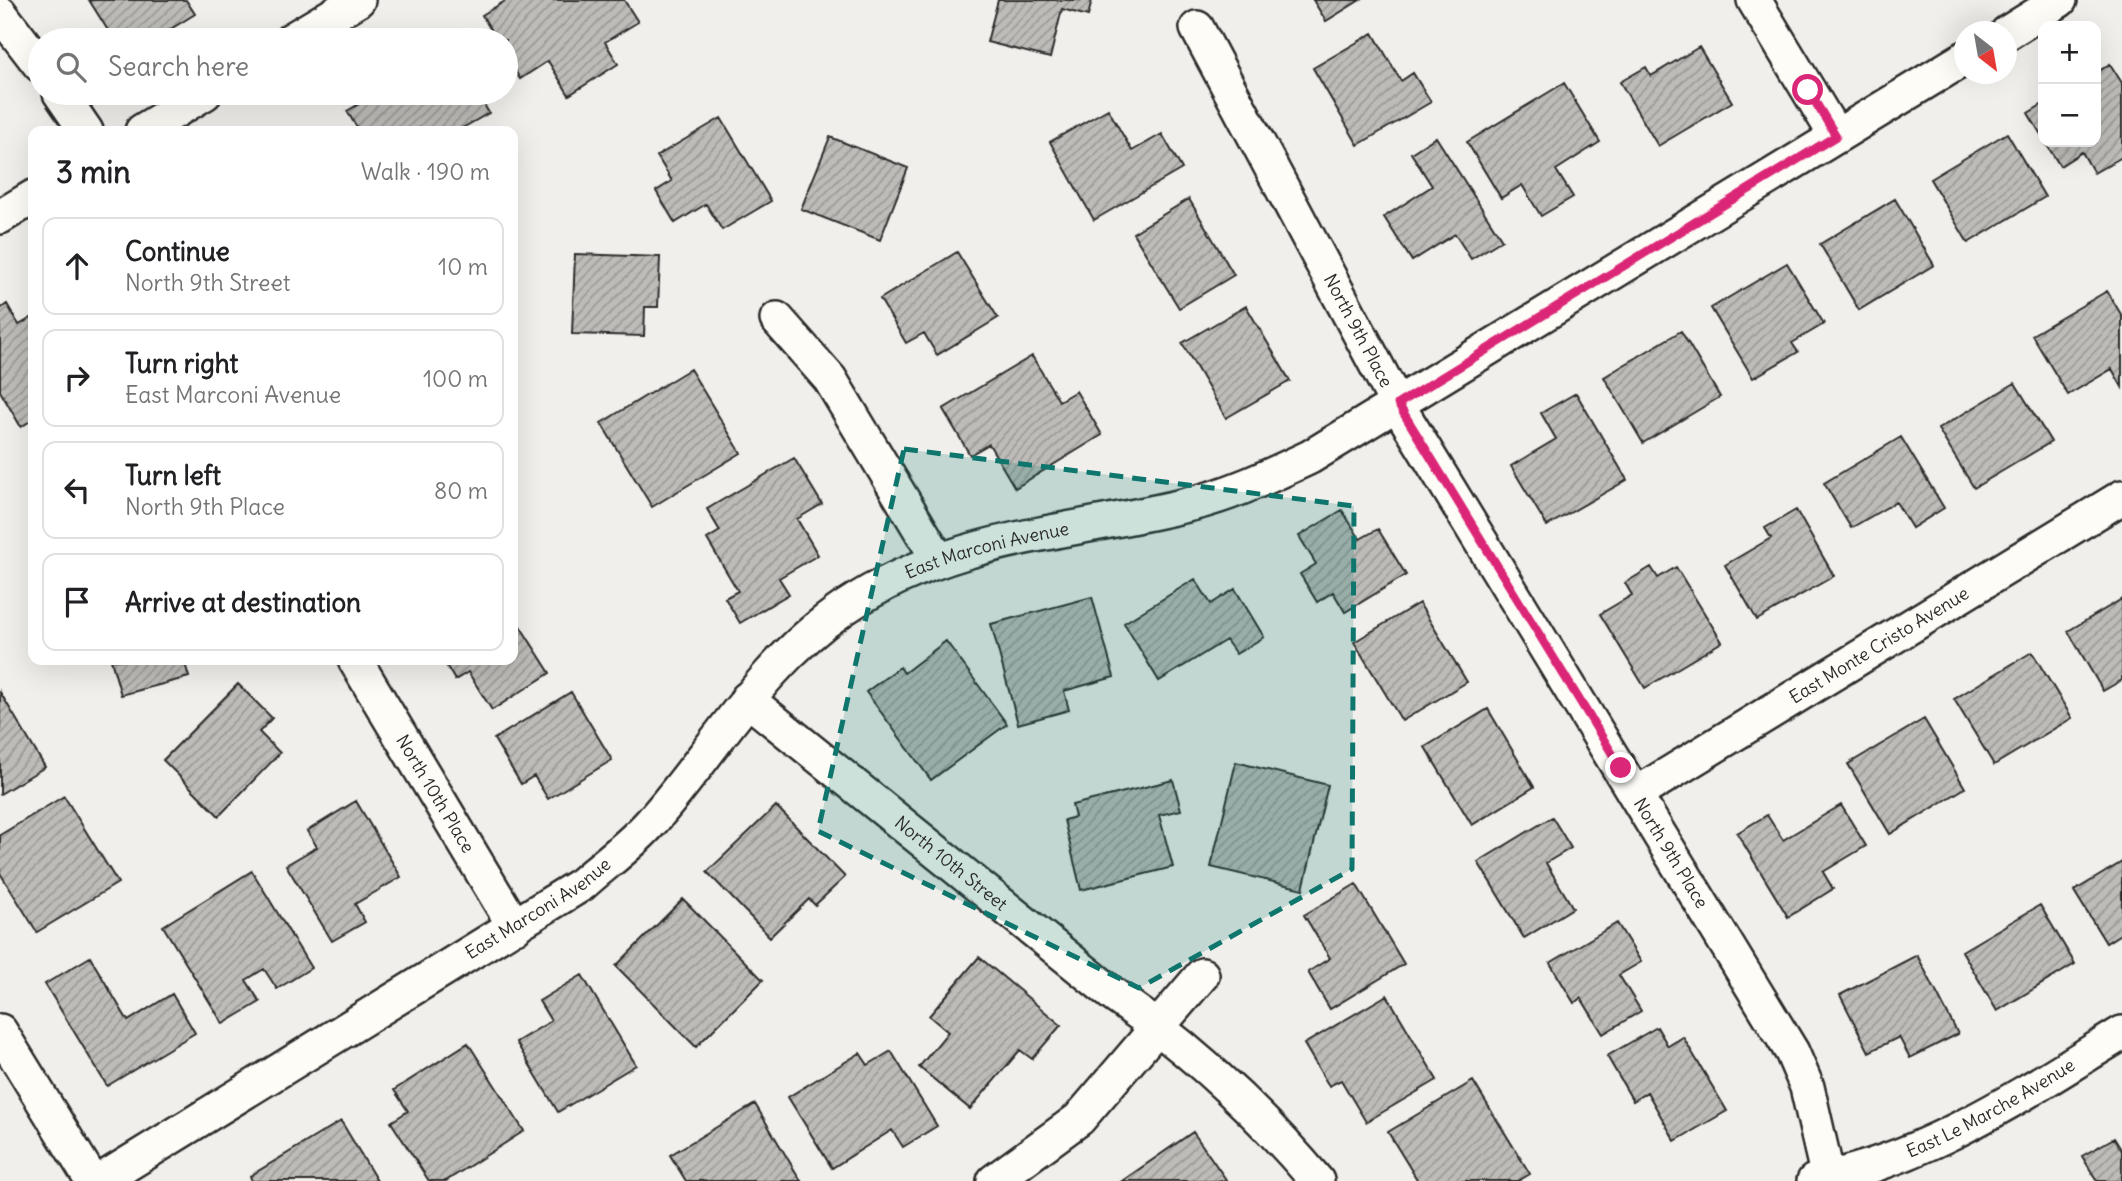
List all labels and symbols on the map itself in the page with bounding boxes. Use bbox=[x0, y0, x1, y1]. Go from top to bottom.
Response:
north arrow bbox=[1954, 21, 2017, 84]
route start bbox=[1792, 74, 1823, 105]
street label: North 9th Place bbox=[1319, 270, 1398, 391]
street label: East Marconi Avenue bbox=[901, 517, 1071, 584]
street label: East Monte Cristo Avenue bbox=[1785, 581, 1973, 709]
street label: North 10th Place bbox=[391, 730, 480, 857]
route end bbox=[1605, 752, 1636, 783]
street label: North 9th Place bbox=[1629, 794, 1714, 912]
street label: North 10th Street bbox=[890, 811, 1012, 916]
street label: East Marconi Avenue bbox=[461, 852, 615, 964]
street label: East Le Marche Avenue bbox=[1903, 1053, 2079, 1163]

